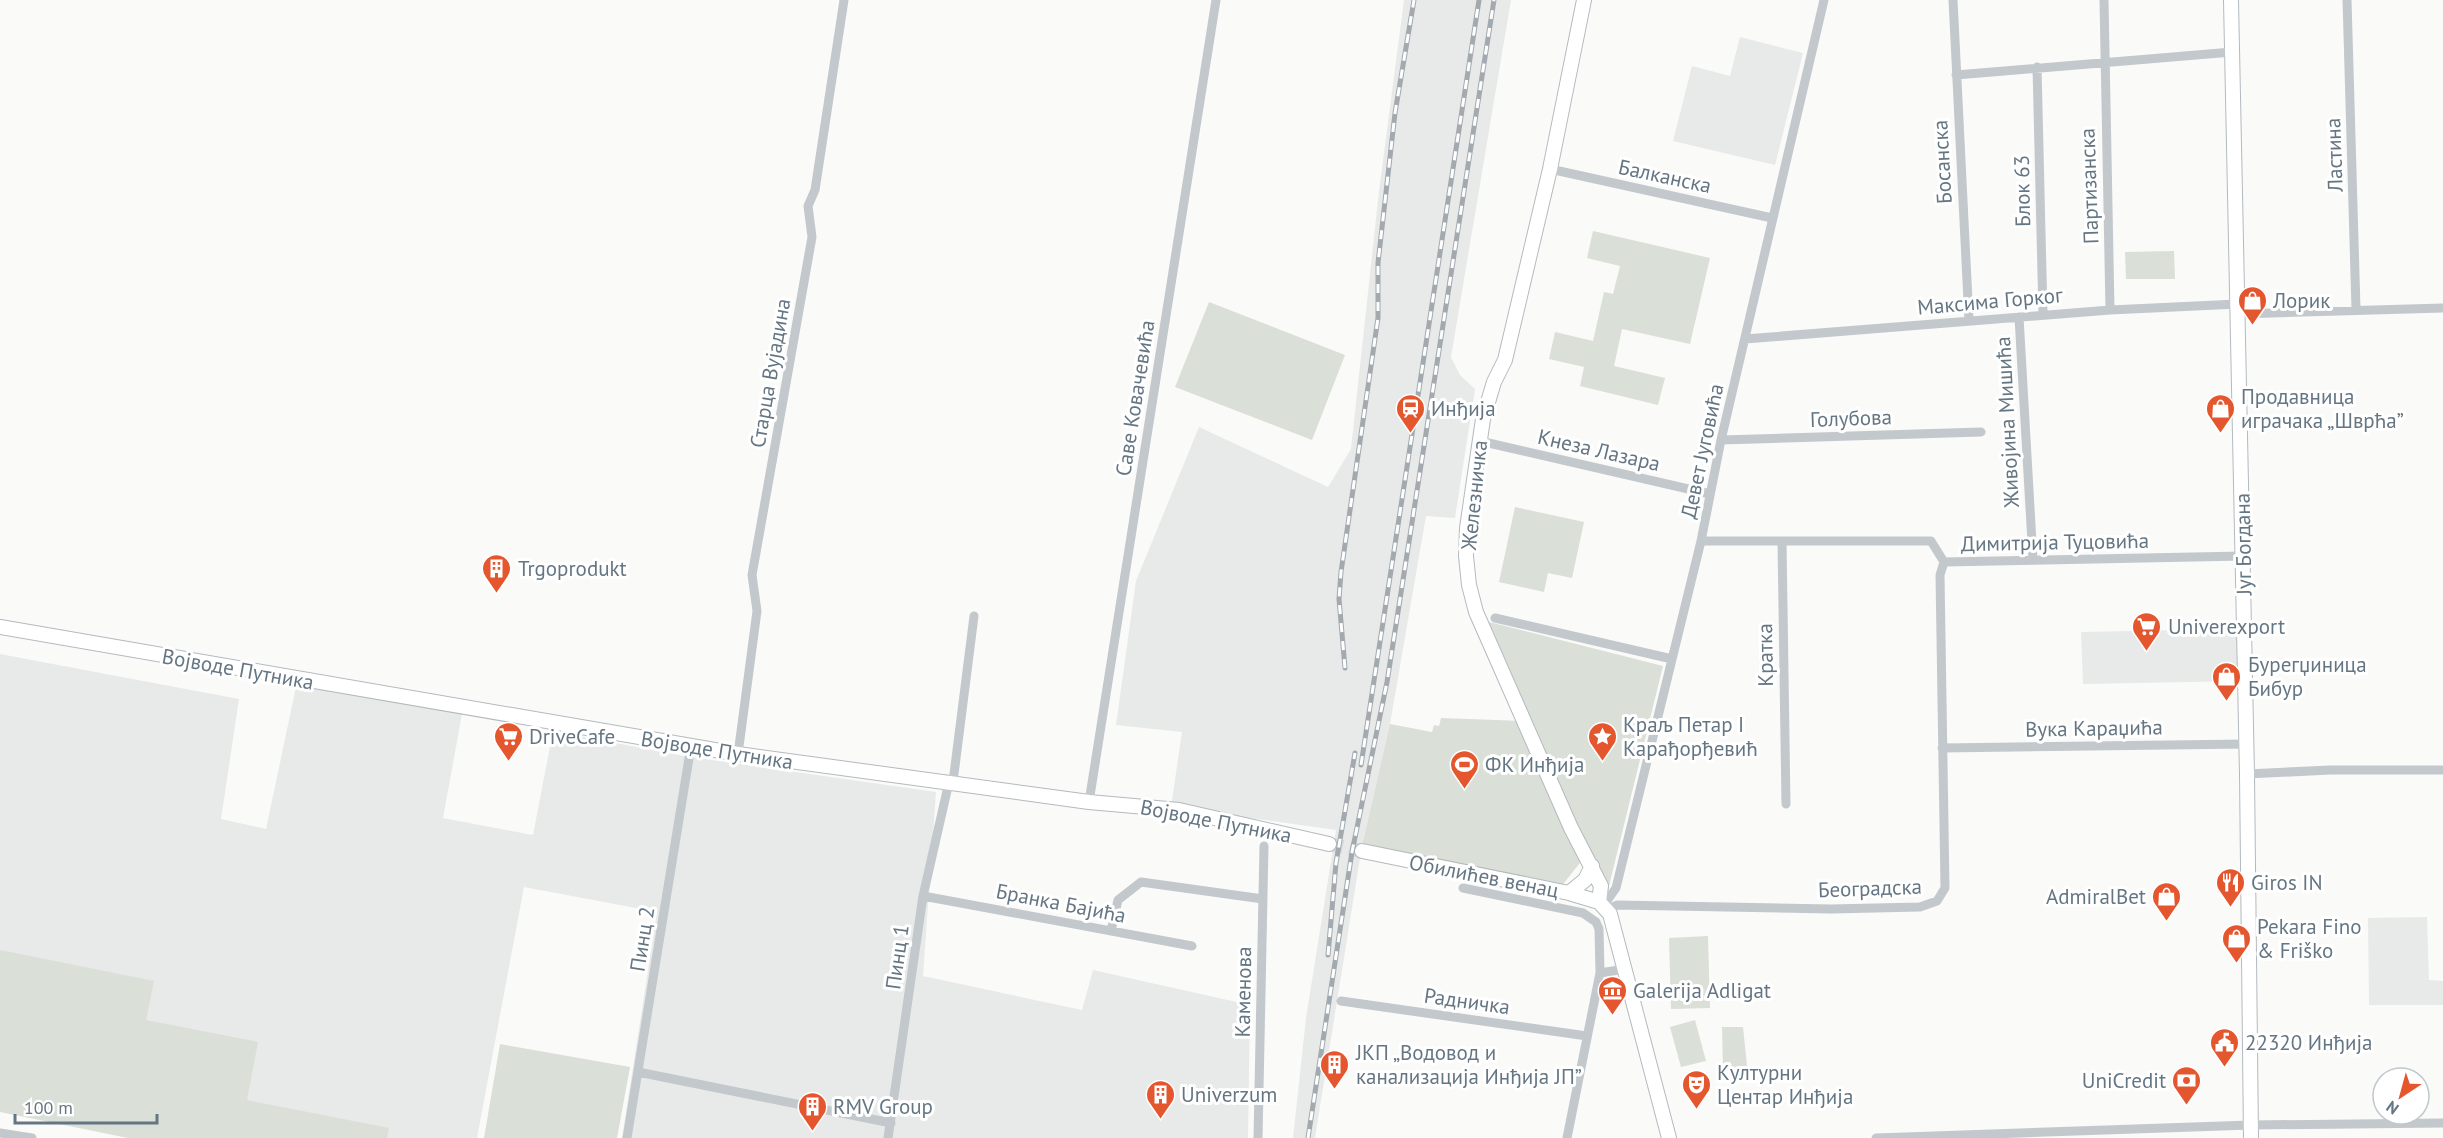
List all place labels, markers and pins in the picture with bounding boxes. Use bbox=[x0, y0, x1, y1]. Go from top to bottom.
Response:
shop icon: Лорик bbox=[2236, 284, 2268, 326]
place label: Лорик bbox=[2272, 287, 2330, 314]
place label: Продавница играчака „Шврћа” bbox=[2241, 383, 2404, 434]
station icon: Инђија bbox=[1394, 392, 1426, 434]
shop icon: Продавница играчака „Шврћа” bbox=[2204, 392, 2236, 434]
place label: Инђија bbox=[1431, 395, 1496, 422]
building icon: Trgoprodukt bbox=[481, 552, 513, 594]
place label: Trgoprodukt bbox=[518, 555, 627, 582]
supermarket icon: Univerexport bbox=[2131, 610, 2163, 652]
place label: Univerexport bbox=[2168, 613, 2285, 640]
place label: Бурегџиница Бибур bbox=[2248, 651, 2367, 702]
shop icon: Бурегџиница Бибур bbox=[2211, 660, 2243, 702]
place label: Краљ Петар I Карађорђевић bbox=[1623, 711, 1758, 762]
supermarket icon: DriveCafe bbox=[492, 720, 524, 762]
place icon: Краљ Петар I Карађорђевић bbox=[1586, 720, 1618, 762]
place label: DriveCafe bbox=[529, 723, 615, 750]
sports icon: ФК Инђија bbox=[1448, 748, 1480, 790]
place label: ФК Инђија bbox=[1485, 751, 1584, 778]
restaurant icon: Giros IN bbox=[2214, 866, 2246, 908]
place label: Giros IN bbox=[2251, 869, 2323, 896]
shop icon: AdmiralBet bbox=[2151, 880, 2183, 922]
place label: AdmiralBet bbox=[2046, 883, 2146, 910]
place label: Pekara Fino & Friško bbox=[2257, 913, 2362, 964]
shop icon: Pekara Fino & Friško bbox=[2220, 922, 2252, 964]
museum icon: Galerija Adligat bbox=[1596, 974, 1628, 1016]
place label: Galerija Adligat bbox=[1633, 977, 1771, 1004]
public building icon: 22320 Инђија bbox=[2208, 1026, 2240, 1068]
place label: 22320 Инђија bbox=[2245, 1029, 2372, 1056]
place label: ЈКП „Водовод и канализација Инђија ЈП” bbox=[1355, 1039, 1582, 1090]
building icon: ЈКП „Водовод и канализација Инђија ЈП” bbox=[1319, 1048, 1351, 1090]
place label: Културни Центар Инђија bbox=[1717, 1059, 1853, 1110]
bank icon: UniCredit bbox=[2171, 1064, 2203, 1106]
place label: UniCredit bbox=[2082, 1067, 2166, 1094]
theatre icon: Културни Центар Инђија bbox=[1680, 1068, 1712, 1110]
building icon: Univerzum bbox=[1144, 1078, 1176, 1120]
place label: Univerzum bbox=[1181, 1081, 1277, 1108]
building icon: RMV Group bbox=[796, 1090, 828, 1132]
place label: RMV Group bbox=[833, 1093, 933, 1120]

